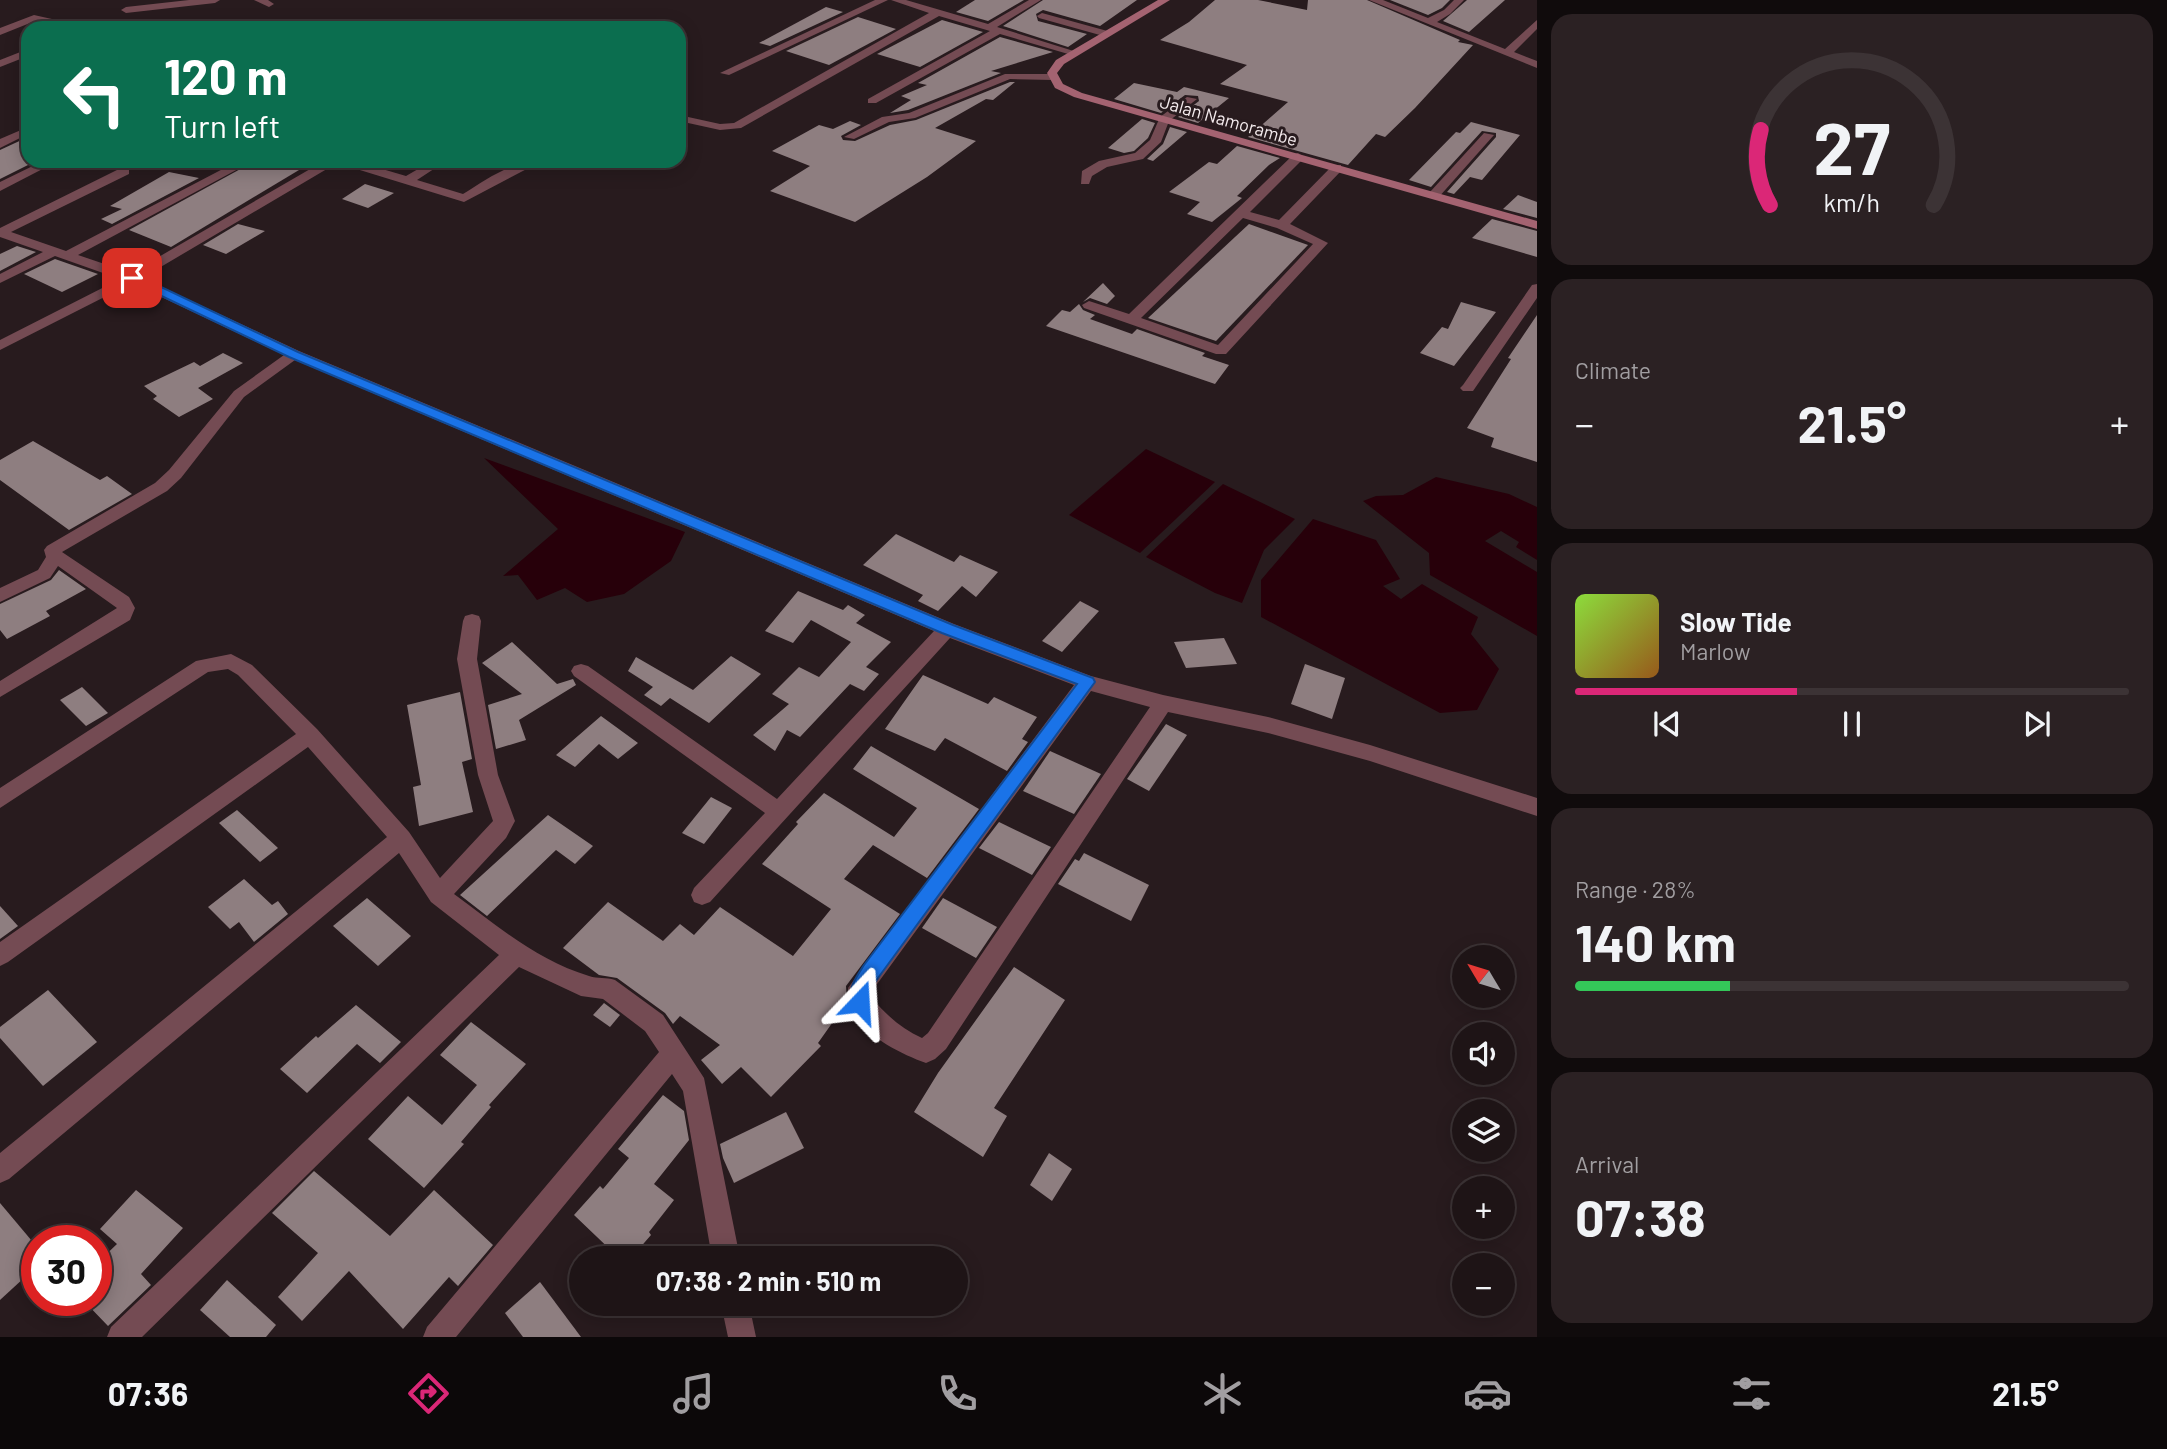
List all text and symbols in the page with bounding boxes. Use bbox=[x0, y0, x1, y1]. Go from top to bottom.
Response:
text: 120 m bbox=[164, 46, 287, 105]
icon: left bbox=[49, 49, 140, 140]
street label: Jalan Namorambe bbox=[1158, 90, 1300, 150]
text: 27 bbox=[1814, 103, 1890, 191]
text: Turn left bbox=[164, 106, 281, 144]
text: km/h bbox=[1824, 187, 1880, 217]
pin bbox=[102, 248, 162, 308]
icon: arrive bbox=[113, 259, 151, 297]
text: Climate bbox=[1575, 356, 1651, 384]
text: 21.5° bbox=[1798, 391, 1906, 453]
text: − bbox=[1575, 400, 1594, 446]
text: + bbox=[2110, 400, 2129, 446]
text: Slow Tide bbox=[1680, 606, 1792, 637]
text: Marlow bbox=[1680, 637, 1751, 665]
icon: previous bbox=[1648, 705, 1686, 743]
icon: pause bbox=[1833, 705, 1871, 743]
icon: next bbox=[2018, 705, 2056, 743]
text: Range · 28% bbox=[1575, 875, 1696, 903]
text: 140 km bbox=[1575, 910, 1736, 972]
north arrow bbox=[1452, 945, 1516, 1008]
map controls bbox=[1452, 945, 1515, 1316]
position arrow bbox=[823, 965, 897, 1039]
button: sound bbox=[1452, 1022, 1515, 1085]
button: layers bbox=[1452, 1099, 1515, 1162]
text: Arrival bbox=[1575, 1150, 1639, 1178]
button: + bbox=[1452, 1176, 1515, 1239]
text: 07:38 bbox=[1575, 1185, 1706, 1247]
speed limit sign: 30 bbox=[21, 1225, 112, 1316]
button: − bbox=[1452, 1253, 1515, 1316]
text: 07:38 · 2 min · 510 m bbox=[656, 1265, 881, 1296]
icon: directions bbox=[404, 1369, 453, 1418]
icon: music bbox=[669, 1369, 718, 1418]
icon: phone bbox=[933, 1369, 982, 1418]
icon: climate bbox=[1198, 1369, 1247, 1418]
icon: car bbox=[1463, 1369, 1512, 1418]
icon: filters bbox=[1727, 1369, 1776, 1418]
text: 07:36 bbox=[108, 1374, 188, 1412]
text: 21.5° bbox=[1992, 1374, 2059, 1412]

